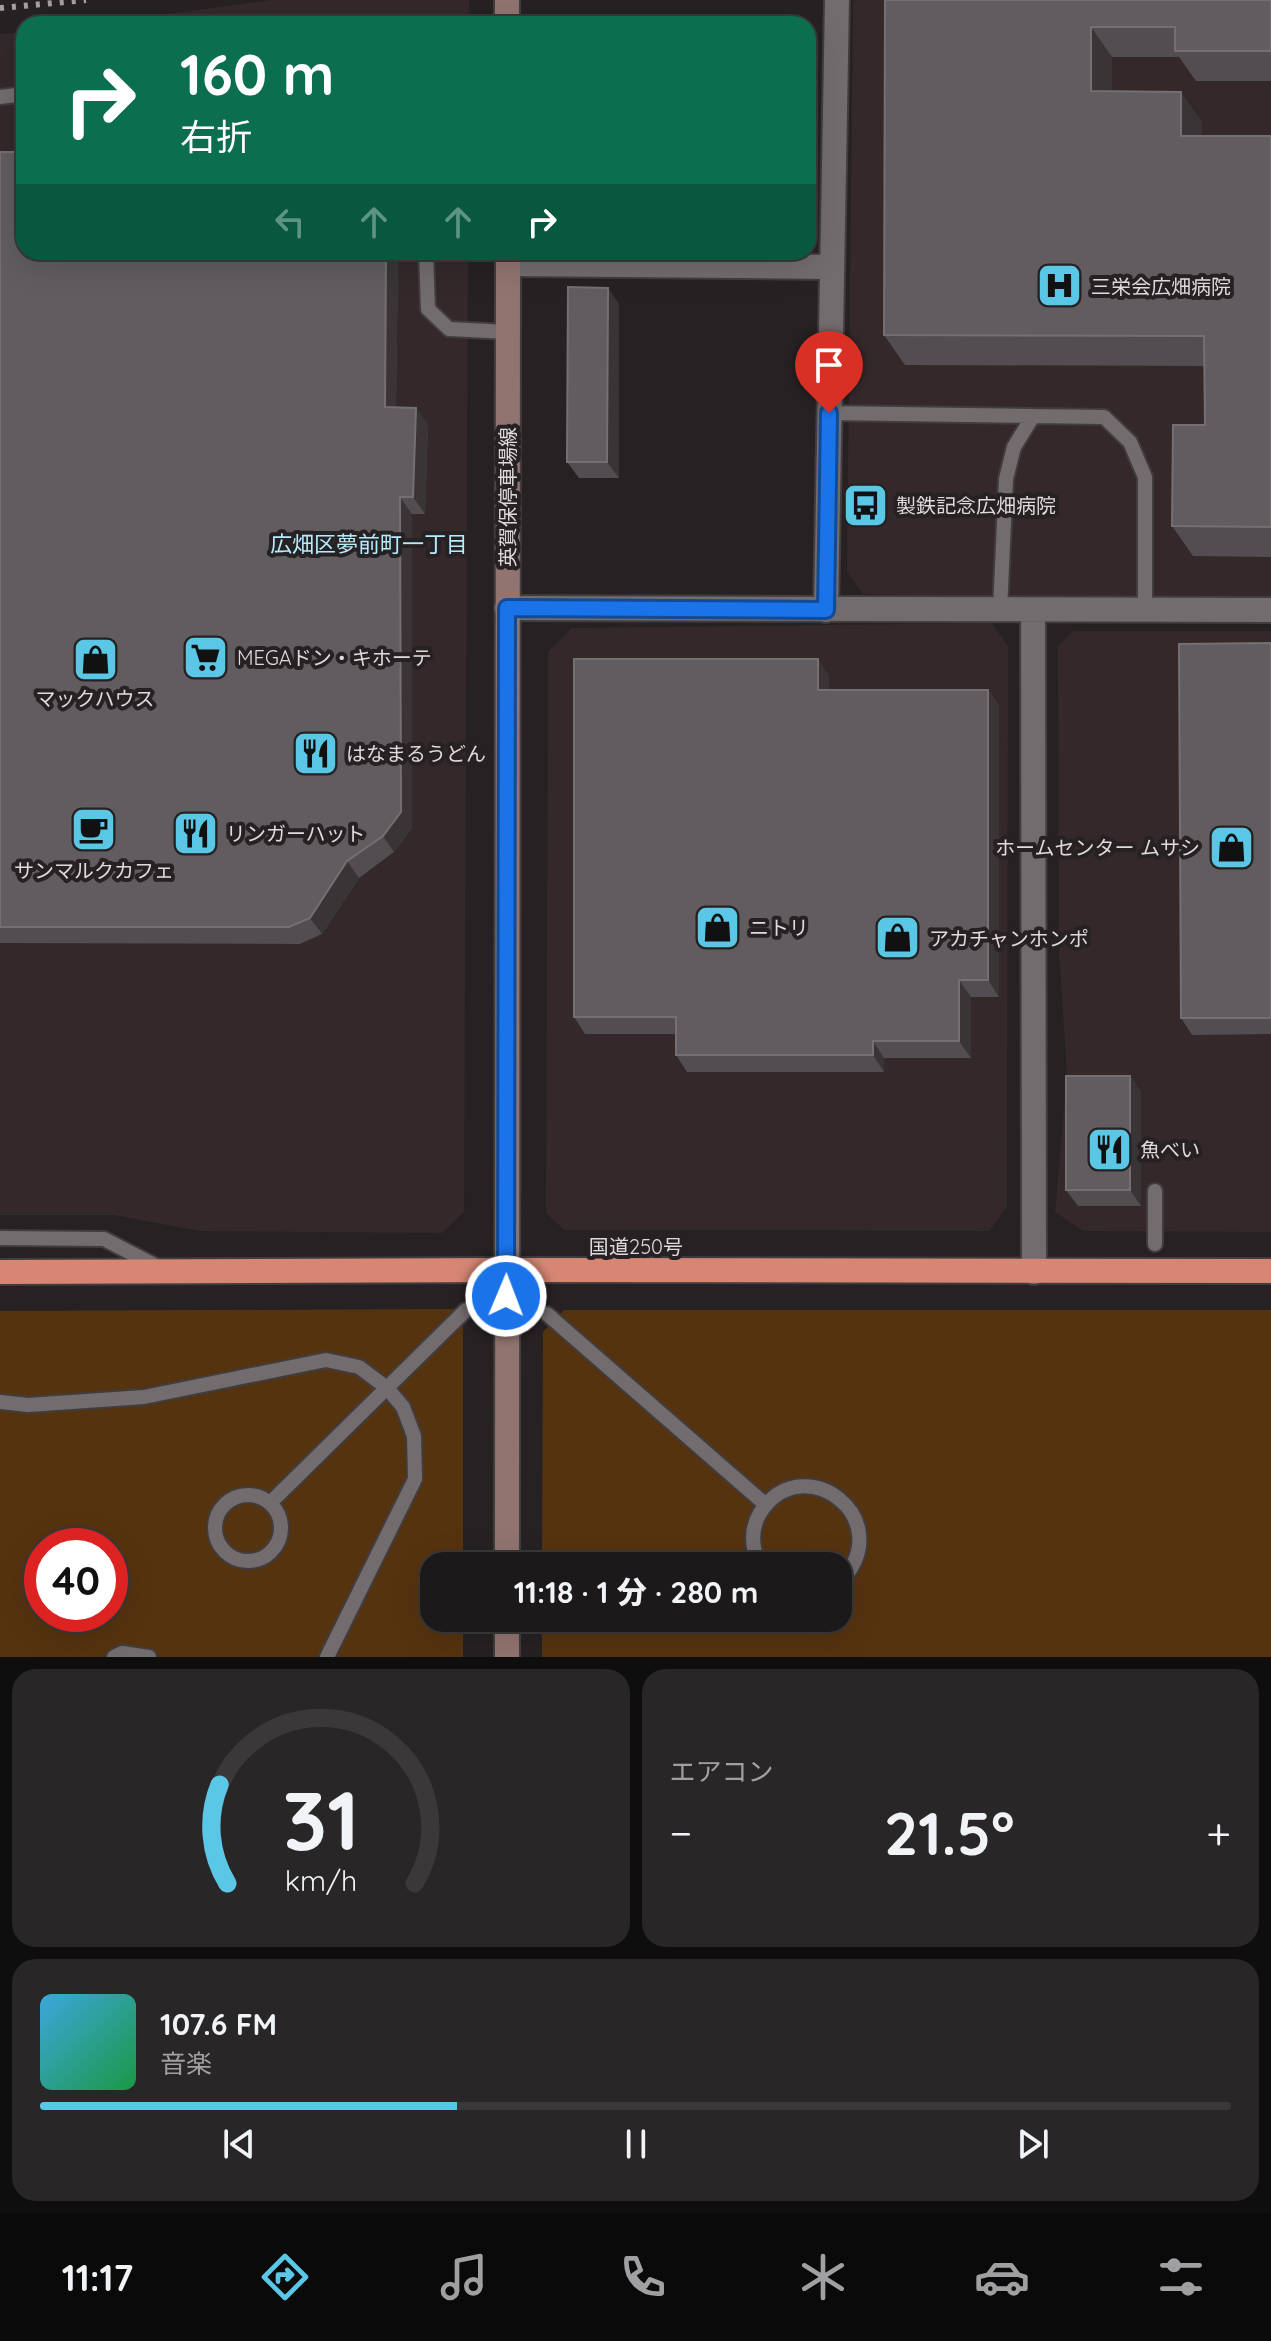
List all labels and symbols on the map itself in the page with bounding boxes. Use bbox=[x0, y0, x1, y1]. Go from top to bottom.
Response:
hospital icon: 三栄会広畑病院 bbox=[1036, 262, 1084, 310]
place label: 三栄会広畑病院 bbox=[1091, 274, 1231, 299]
pin bbox=[795, 331, 863, 413]
street label: 英賀保停車場線 bbox=[495, 427, 520, 567]
bus stop icon: 製鉄記念広畑病院 bbox=[841, 481, 889, 529]
place label: 製鉄記念広畑病院 bbox=[896, 493, 1056, 518]
district label: 広畑区夢前町一丁目 bbox=[270, 530, 468, 558]
supermarket icon: MEGAドン・キホーテ bbox=[182, 633, 230, 681]
shop icon: マックハウス bbox=[71, 635, 119, 683]
place label: MEGAドン・キホーテ bbox=[237, 645, 432, 670]
place label: マックハウス bbox=[36, 686, 155, 711]
restaurant icon: はなまるうどん bbox=[291, 729, 339, 777]
place label: はなまるうどん bbox=[346, 741, 486, 766]
cafe icon: サンマルクカフェ bbox=[70, 806, 118, 854]
restaurant icon: リンガーハット bbox=[171, 809, 219, 857]
place label: リンガーハット bbox=[226, 821, 366, 846]
shop icon: ホームセンター ムサシ bbox=[1207, 823, 1255, 871]
place label: ホームセンター ムサシ bbox=[995, 835, 1200, 860]
place label: サンマルクカフェ bbox=[14, 858, 174, 883]
shop icon: ニトリ bbox=[694, 903, 742, 951]
shop icon: アカチャンホンポ bbox=[874, 914, 922, 962]
place label: ニトリ bbox=[749, 915, 809, 940]
place label: アカチャンホンポ bbox=[929, 926, 1089, 951]
restaurant icon: 魚べい bbox=[1085, 1125, 1133, 1173]
place label: 魚べい bbox=[1140, 1137, 1200, 1162]
street label: 国道250号 bbox=[589, 1234, 683, 1259]
position arrow bbox=[464, 1254, 548, 1338]
speed limit sign: 40 bbox=[24, 1528, 128, 1632]

